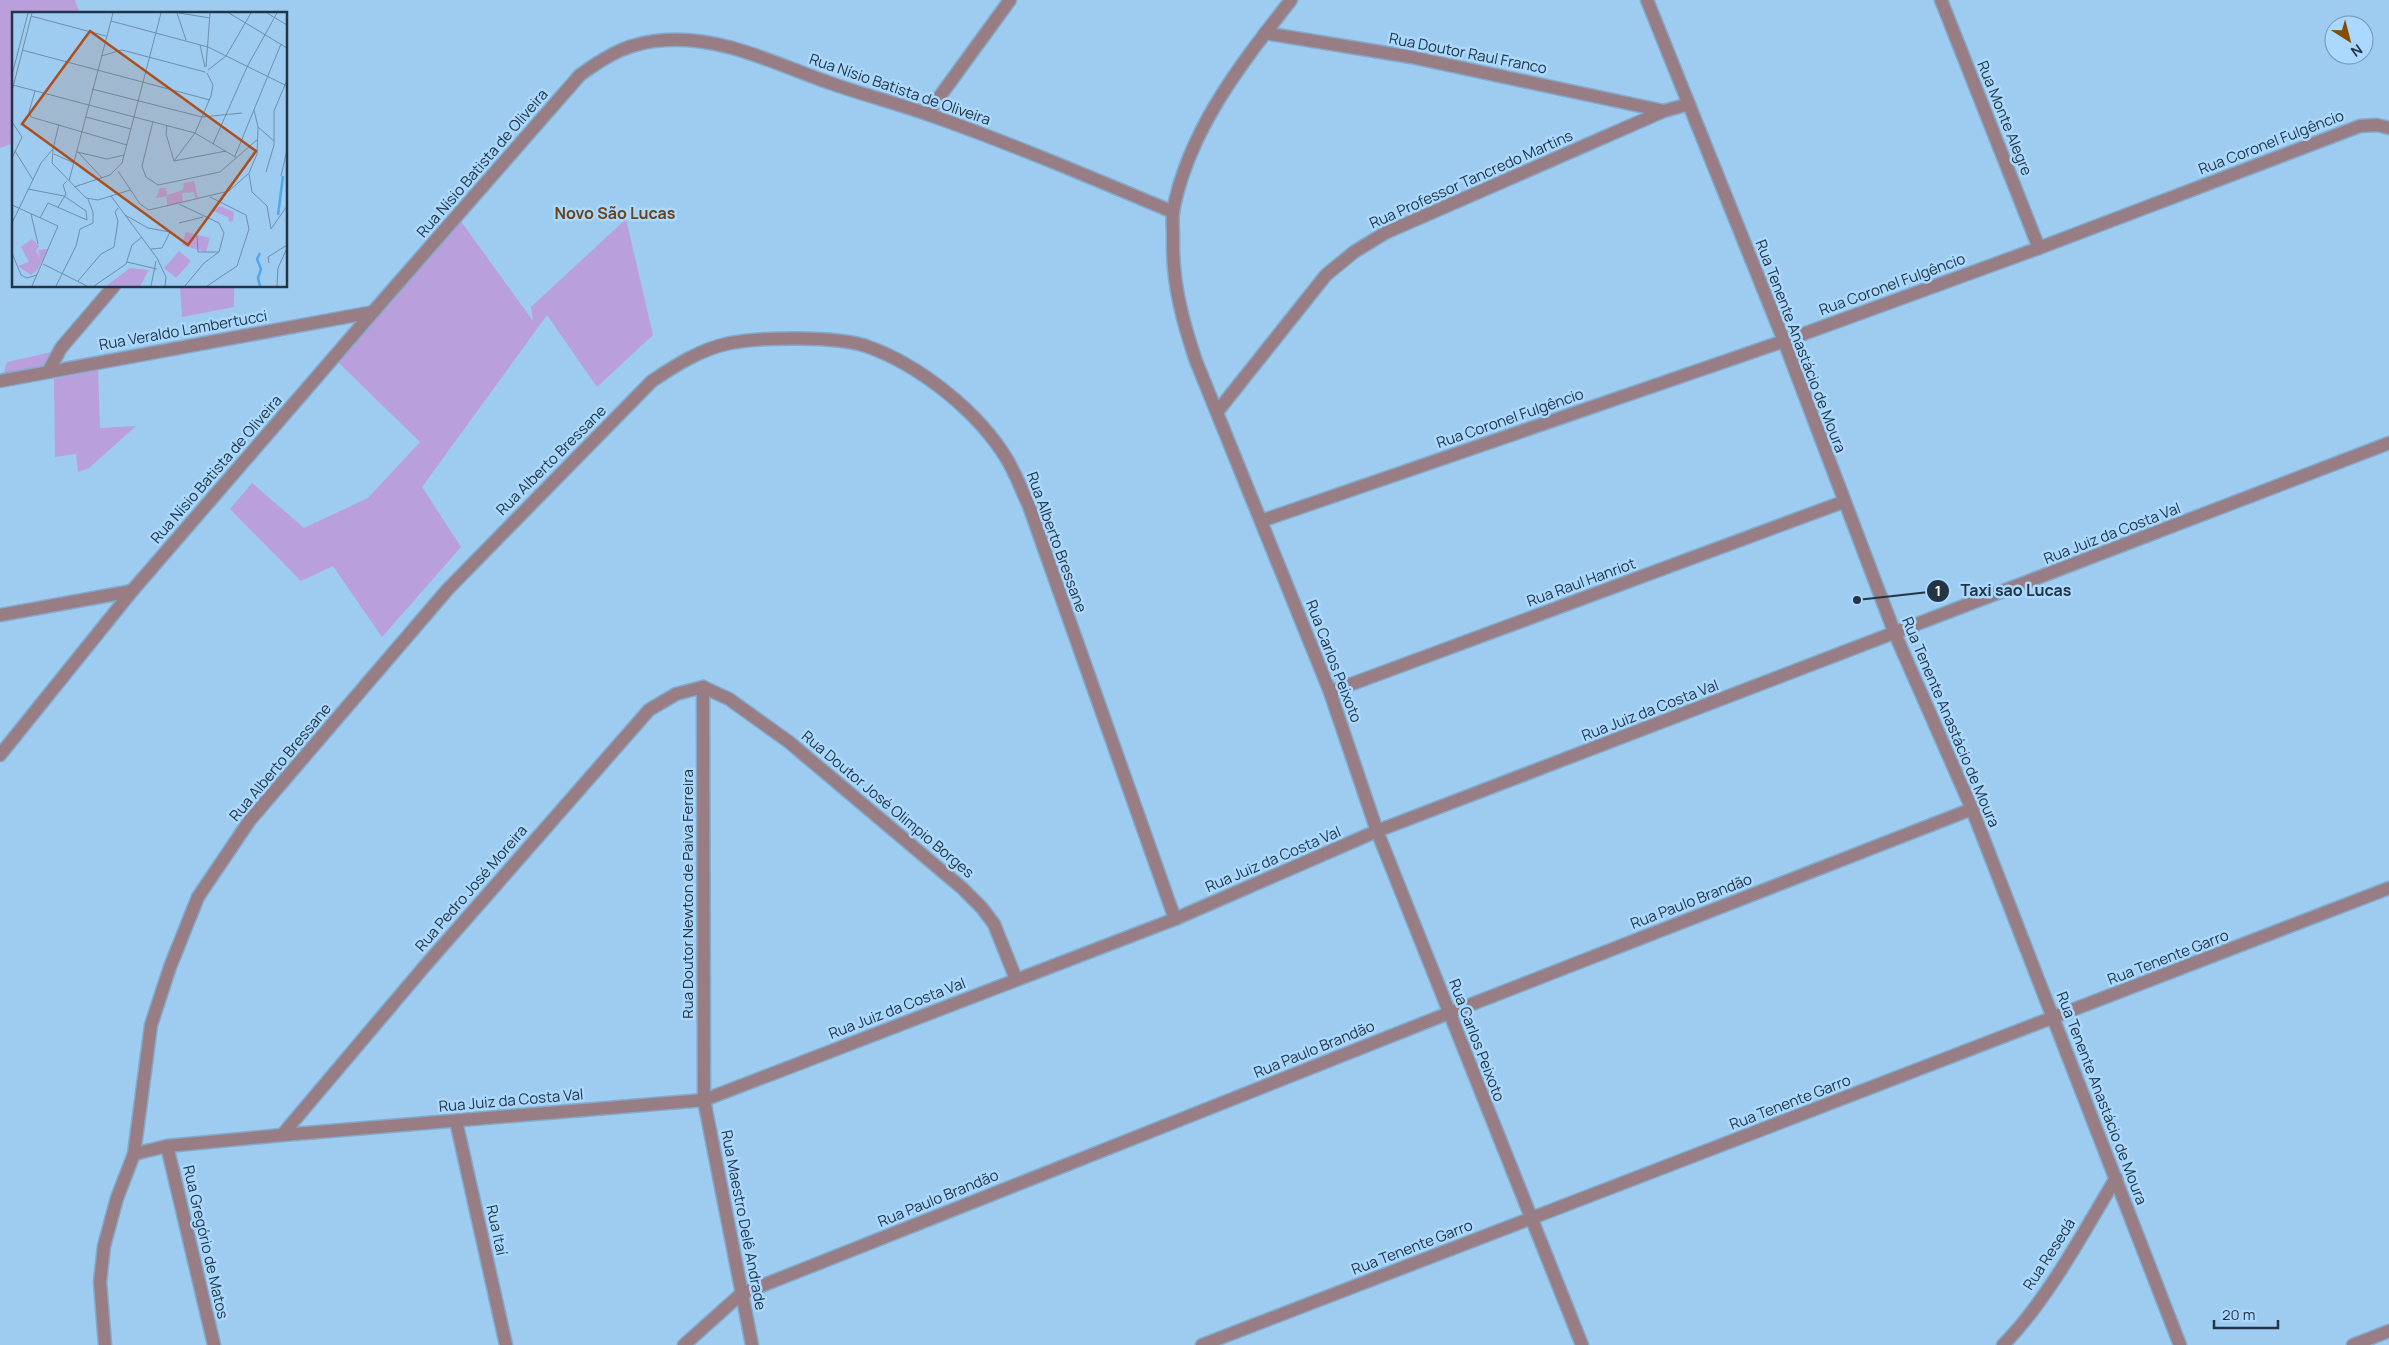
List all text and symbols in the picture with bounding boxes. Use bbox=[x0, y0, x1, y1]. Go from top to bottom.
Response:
inset map bbox=[12, 12, 288, 288]
north arrow bbox=[2324, 15, 2374, 65]
street label: Rua Doutor Raul Franco bbox=[1387, 27, 1549, 79]
text: N bbox=[2347, 40, 2367, 62]
street label: Rua Nísio Batista de Oliveira bbox=[807, 48, 993, 130]
street label: Rua Monte Alegre bbox=[1972, 57, 2038, 179]
street label: Rua Nísio Batista de Oliveira bbox=[412, 84, 552, 242]
street label: Rua Coronel Fulgêncio bbox=[2195, 105, 2347, 179]
street label: Rua Professor Tancredo Martins bbox=[1366, 125, 1576, 233]
district label: Novo São Lucas bbox=[555, 202, 676, 224]
street label: Rua Tenente Anastácio de Moura bbox=[1751, 236, 1851, 456]
street label: Rua Coronel Fulgêncio bbox=[1816, 248, 1968, 320]
street label: Rua Veraldo Lambertucci bbox=[97, 305, 269, 355]
street label: Rua Coronel Fulgêncio bbox=[1434, 383, 1586, 453]
street label: Rua Nísio Batista de Oliveira bbox=[146, 390, 286, 548]
street label: Rua Alberto Bressane bbox=[491, 400, 611, 520]
street label: Rua Alberto Bressane bbox=[1022, 469, 1092, 615]
street label: Rua Juiz da Costa Val bbox=[2040, 497, 2184, 569]
street label: Rua Raul Hanriot bbox=[1524, 553, 1638, 611]
callout: Taxi sao Lucas bbox=[1926, 575, 2082, 606]
text: Taxi sao Lucas bbox=[1961, 579, 2072, 601]
text: 1 bbox=[1935, 580, 1941, 601]
street label: Rua Carlos Peixoto bbox=[1301, 597, 1367, 725]
street label: Rua Tenente Anastácio de Moura bbox=[1897, 614, 2005, 830]
street label: Rua Juiz da Costa Val bbox=[1578, 674, 1722, 746]
street label: Rua Alberto Bressane bbox=[224, 698, 336, 826]
street label: Rua Doutor José Olimpio Borges bbox=[797, 725, 979, 883]
street label: Rua Doutor Newton de Paiva Ferreira bbox=[677, 769, 698, 1019]
street label: Rua Pedro José Moreira bbox=[410, 820, 532, 956]
street label: Rua Juiz da Costa Val bbox=[1202, 821, 1344, 897]
street label: Rua Paulo Brandão bbox=[1627, 868, 1755, 934]
street label: Rua Tenente Garro bbox=[2104, 924, 2232, 990]
street label: Rua Juiz da Costa Val bbox=[825, 972, 969, 1044]
street label: Rua Carlos Peixoto bbox=[1444, 976, 1510, 1104]
street label: Rua Tenente Anastácio de Moura bbox=[2052, 988, 2152, 1208]
street label: Rua Paulo Brandão bbox=[1250, 1015, 1378, 1083]
street label: Rua Tenente Garro bbox=[1726, 1069, 1854, 1135]
street label: Rua Juiz da Costa Val bbox=[438, 1083, 584, 1117]
street label: Rua Maestro Delê Andrade bbox=[716, 1128, 772, 1312]
street label: Rua Gregório de Matos bbox=[178, 1163, 234, 1321]
street label: Rua Paulo Brandão bbox=[874, 1164, 1002, 1232]
street label: Rua Itaí bbox=[481, 1203, 513, 1258]
street label: Rua Tenente Garro bbox=[1348, 1214, 1476, 1280]
street label: Rua Resedá bbox=[2018, 1214, 2080, 1294]
scale bar bbox=[2214, 1298, 2278, 1330]
text: 20 m bbox=[2222, 1304, 2255, 1325]

